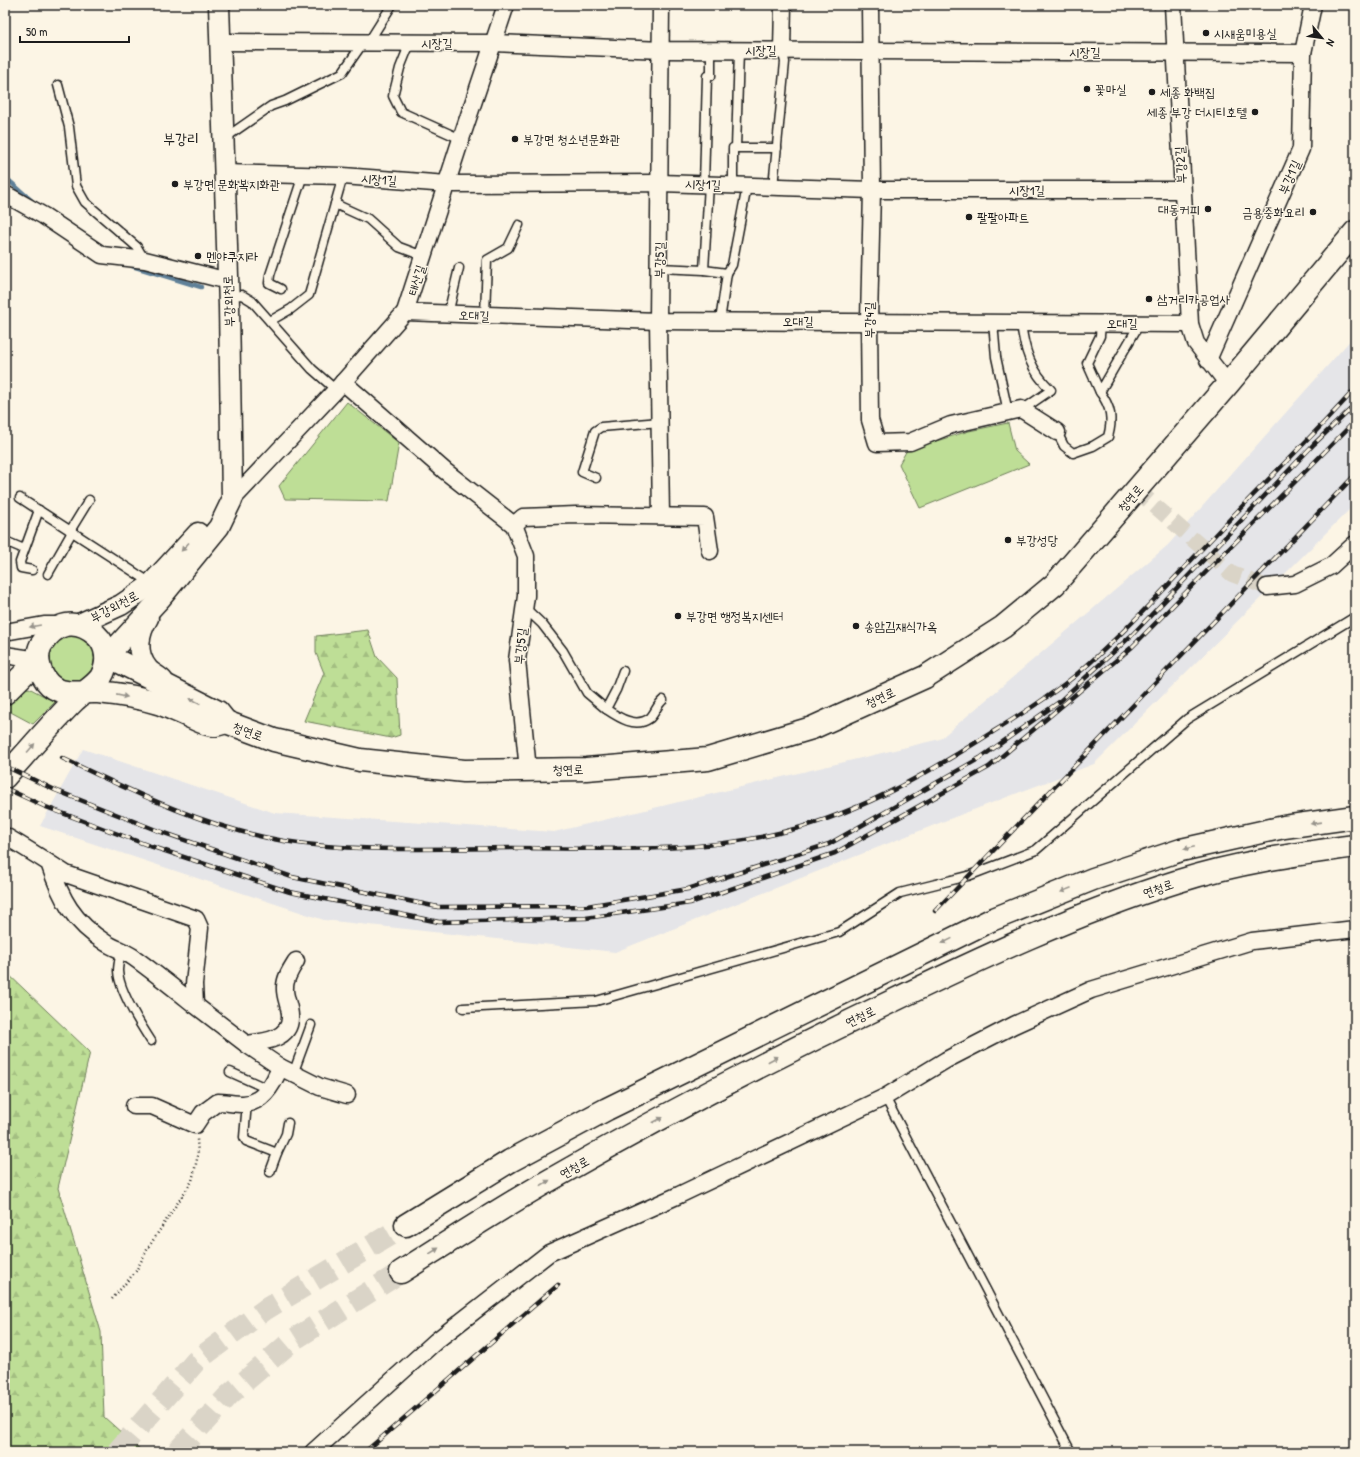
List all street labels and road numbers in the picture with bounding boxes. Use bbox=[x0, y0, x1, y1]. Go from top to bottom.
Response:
street label: 시장길 bbox=[421, 34, 453, 52]
street label: 시장길 bbox=[745, 41, 777, 59]
street label: 시장길 bbox=[1069, 43, 1101, 61]
street label: 부강2길 bbox=[1170, 146, 1190, 184]
street label: 부강1길 bbox=[1273, 157, 1305, 197]
street label: 시장1길 bbox=[360, 169, 398, 189]
street label: 시장1길 bbox=[685, 174, 721, 194]
street label: 시장1길 bbox=[1009, 181, 1045, 199]
street label: 부강5길 bbox=[650, 241, 668, 279]
street label: 태산길 bbox=[403, 262, 429, 298]
street label: 부강외천로 bbox=[218, 275, 238, 327]
street label: 부강4길 bbox=[860, 302, 878, 338]
street label: 오대길 bbox=[458, 305, 490, 325]
street label: 오대길 bbox=[782, 312, 814, 330]
street label: 오대길 bbox=[1106, 314, 1138, 332]
street label: 청연로 bbox=[1113, 480, 1147, 516]
street label: 부강외천로 bbox=[87, 586, 141, 626]
street label: 부강5길 bbox=[509, 627, 531, 665]
street label: 청연로 bbox=[862, 682, 898, 712]
street label: 청연로 bbox=[230, 717, 266, 745]
street label: 청연로 bbox=[552, 760, 584, 778]
street label: 연청로 bbox=[1140, 874, 1176, 902]
street label: 연청로 bbox=[842, 1001, 878, 1031]
street label: 연청로 bbox=[556, 1152, 592, 1182]

